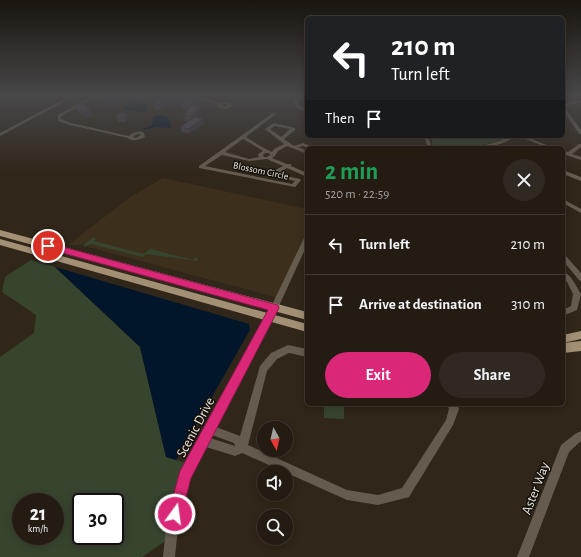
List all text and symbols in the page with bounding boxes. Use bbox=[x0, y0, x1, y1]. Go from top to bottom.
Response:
icon: left bbox=[325, 32, 377, 84]
text: 210 m bbox=[391, 33, 456, 61]
text: Turn left bbox=[391, 66, 450, 84]
icon: arrive bbox=[363, 108, 385, 130]
text: Then bbox=[325, 111, 355, 126]
button: close bbox=[503, 159, 545, 201]
street label: Blossom Circle bbox=[232, 160, 290, 182]
text: 2 min bbox=[325, 160, 378, 184]
text: 520 m · 22:59 bbox=[325, 188, 389, 201]
pin bbox=[31, 229, 65, 263]
icon: left bbox=[325, 234, 347, 256]
icon: arrive bbox=[37, 235, 59, 257]
text: Turn left bbox=[359, 237, 410, 252]
text: 210 m bbox=[511, 237, 545, 252]
icon: arrive bbox=[325, 294, 347, 316]
text: Arrive at destination bbox=[359, 297, 482, 312]
text: 310 m bbox=[511, 297, 545, 312]
button: Exit bbox=[325, 352, 431, 398]
button: Share bbox=[439, 352, 545, 398]
street label: Scenic Drive bbox=[174, 395, 217, 460]
north arrow bbox=[257, 421, 293, 457]
map controls bbox=[257, 421, 293, 545]
street label: Aster Way bbox=[520, 460, 552, 516]
button: sound bbox=[257, 465, 293, 501]
speed limit sign: 30 bbox=[72, 493, 124, 545]
position arrow bbox=[154, 493, 196, 535]
text: 21 bbox=[30, 504, 46, 524]
button: search bbox=[257, 509, 293, 545]
text: km/h bbox=[28, 524, 48, 534]

